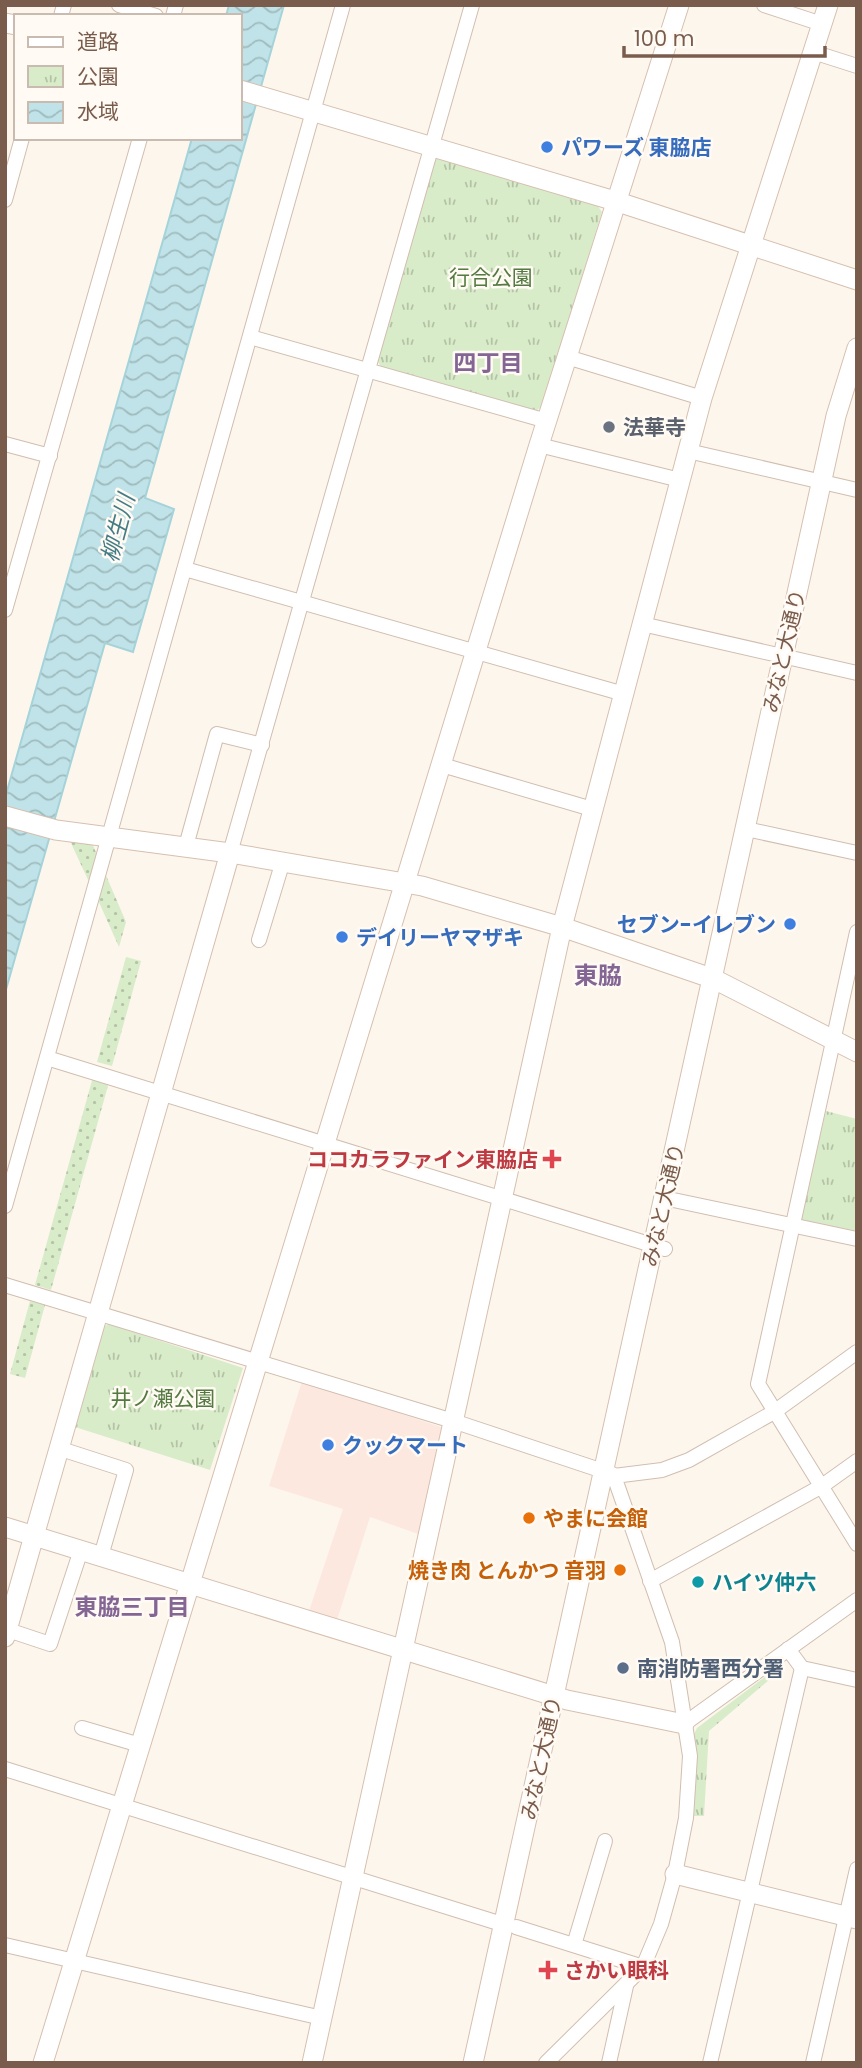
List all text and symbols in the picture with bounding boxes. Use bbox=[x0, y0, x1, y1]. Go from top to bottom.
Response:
legend bbox=[14, 14, 242, 140]
scale bar bbox=[624, 14, 825, 58]
text: 100 m bbox=[634, 24, 694, 53]
text: 道路 bbox=[77, 27, 119, 56]
text: 公園 bbox=[77, 62, 119, 91]
text: 水域 bbox=[77, 97, 119, 126]
place label: パワーズ 東脇店 bbox=[561, 133, 711, 162]
marker: パワーズ 東脇店 bbox=[539, 139, 555, 155]
park label: 行合公園 bbox=[449, 263, 533, 292]
district label: 四丁目 bbox=[454, 347, 523, 379]
place label: 法華寺 bbox=[623, 413, 686, 442]
marker: 法華寺 bbox=[601, 419, 617, 435]
water label: 柳生川 bbox=[94, 488, 143, 565]
street label: みなと大通り bbox=[756, 586, 812, 716]
place label: セブン-イレブン bbox=[617, 910, 776, 939]
marker: セブン-イレブン bbox=[782, 916, 798, 932]
place label: デイリーヤマザキ bbox=[356, 923, 524, 952]
marker: デイリーヤマザキ bbox=[334, 929, 350, 945]
district label: 東脇 bbox=[574, 959, 622, 992]
street label: みなと大通り bbox=[635, 1140, 691, 1270]
place label: ココカラファイン東脇店 bbox=[307, 1145, 538, 1174]
marker: ココカラファイン東脇店 bbox=[544, 1151, 560, 1167]
park label: 井ノ瀬公園 bbox=[111, 1384, 216, 1413]
place label: クックマート bbox=[342, 1431, 468, 1460]
marker: クックマート bbox=[320, 1437, 336, 1453]
place label: やまに会館 bbox=[543, 1504, 648, 1533]
marker: やまに会館 bbox=[521, 1510, 537, 1526]
place label: 焼き肉 とんかつ 音羽 bbox=[408, 1556, 606, 1585]
marker: 焼き肉 とんかつ 音羽 bbox=[612, 1562, 628, 1578]
place label: ハイツ仲六 bbox=[712, 1568, 817, 1597]
marker: ハイツ仲六 bbox=[690, 1574, 706, 1590]
district label: 東脇三丁目 bbox=[75, 1591, 190, 1623]
place label: 南消防署西分署 bbox=[637, 1654, 784, 1683]
marker: 南消防署西分署 bbox=[615, 1660, 631, 1676]
street label: みなと大通り bbox=[514, 1693, 568, 1823]
place label: さかい眼科 bbox=[564, 1956, 669, 1985]
marker: さかい眼科 bbox=[538, 1960, 558, 1980]

